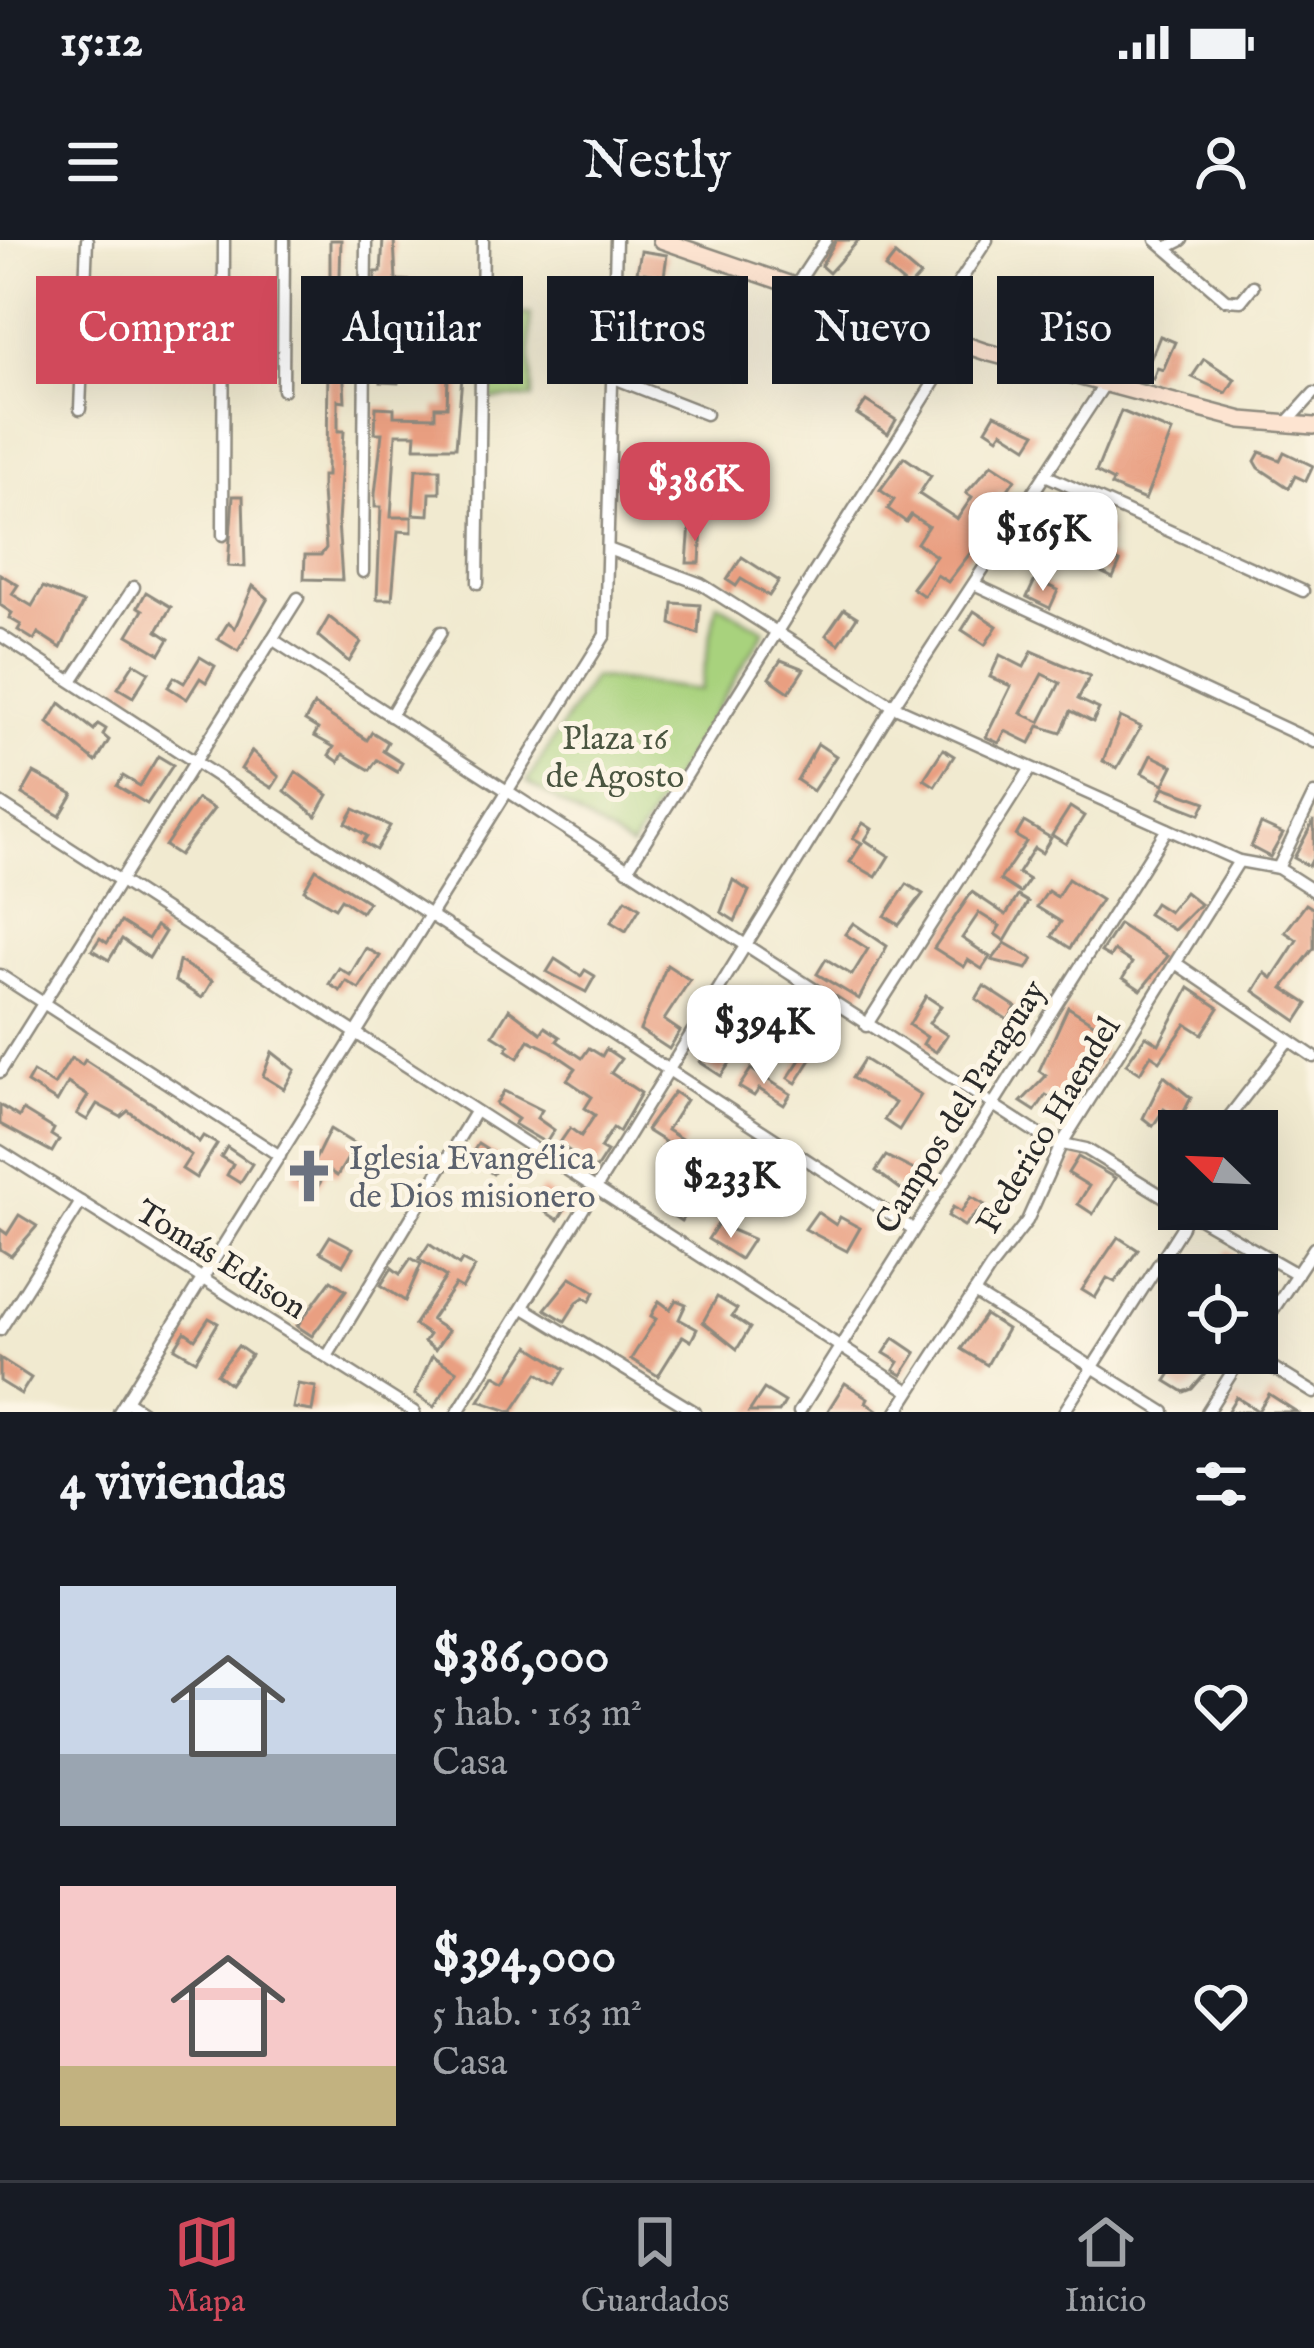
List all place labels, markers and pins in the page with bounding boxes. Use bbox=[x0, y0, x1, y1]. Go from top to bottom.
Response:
pin: $386K bbox=[611, 442, 779, 544]
pin: $165K bbox=[959, 492, 1127, 594]
pin: $394K bbox=[680, 985, 848, 1087]
place label: Iglesia Evangélica de Dios misionero bbox=[349, 1139, 596, 1219]
pin: $233K bbox=[647, 1139, 815, 1241]
church icon: Iglesia Evangélica de Dios misionero bbox=[280, 1147, 338, 1205]

